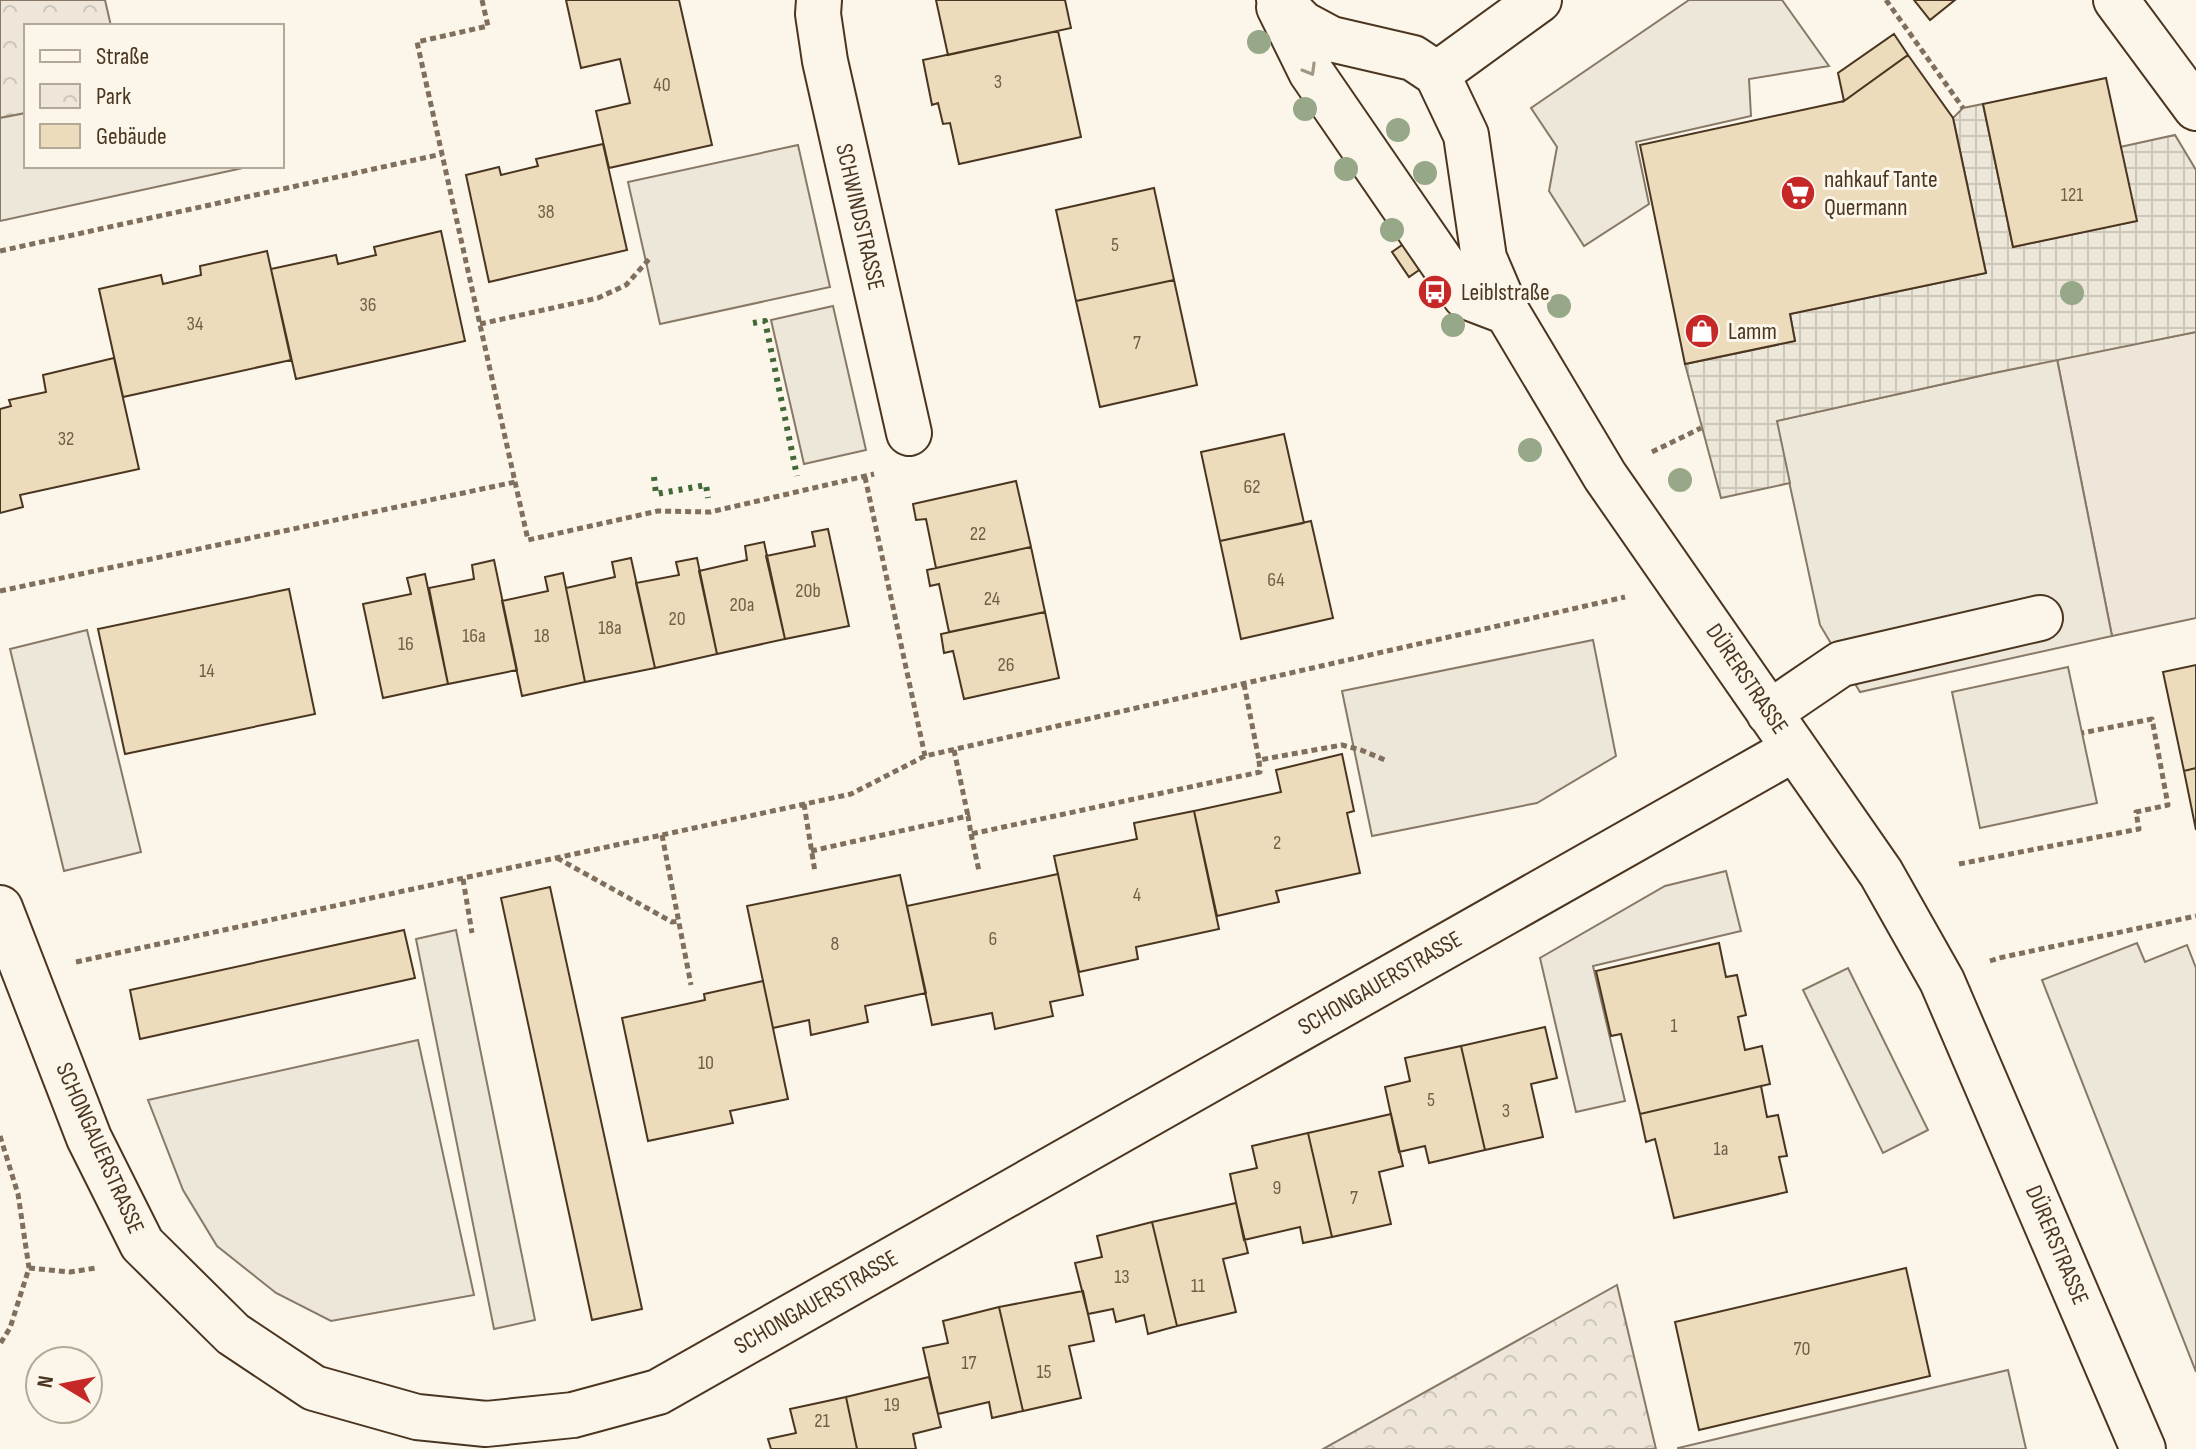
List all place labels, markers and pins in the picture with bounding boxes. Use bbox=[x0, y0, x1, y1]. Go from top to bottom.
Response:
place label: nahkauf Tante Quermann bbox=[1824, 165, 1938, 222]
supermarket icon: nahkauf Tante Quermann bbox=[1779, 174, 1817, 212]
bus stop icon: Leiblstraße bbox=[1416, 273, 1454, 311]
place label: Leiblstraße bbox=[1461, 278, 1550, 307]
shop icon: Lamm bbox=[1683, 312, 1721, 350]
place label: Lamm bbox=[1728, 317, 1777, 346]

